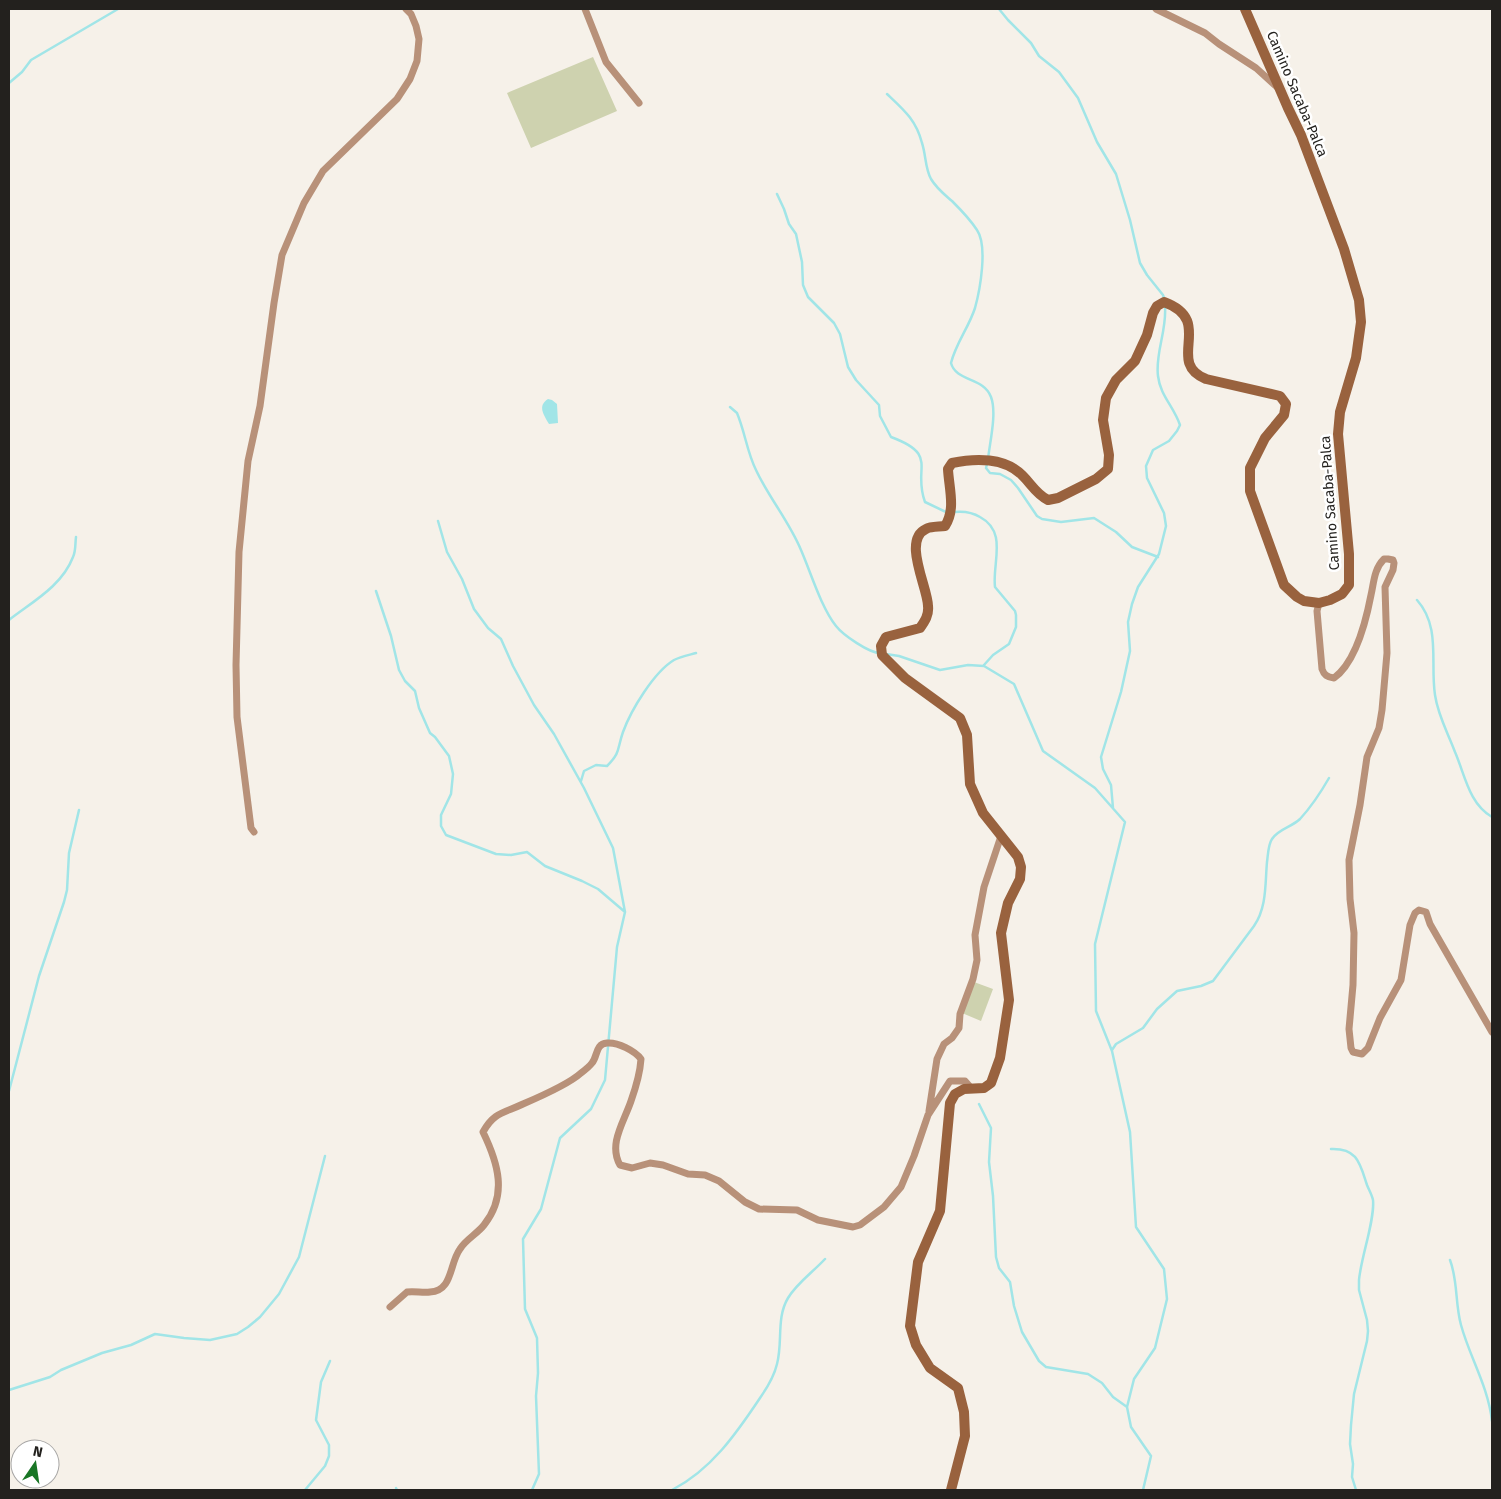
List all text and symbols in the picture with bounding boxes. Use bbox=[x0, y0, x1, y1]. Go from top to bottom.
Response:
street label: Camino Sacaba-Palca bbox=[1263, 28, 1331, 160]
street label: Camino Sacaba-Palca bbox=[1317, 435, 1343, 571]
north arrow bbox=[10, 1439, 60, 1489]
text: N bbox=[31, 1442, 44, 1461]

